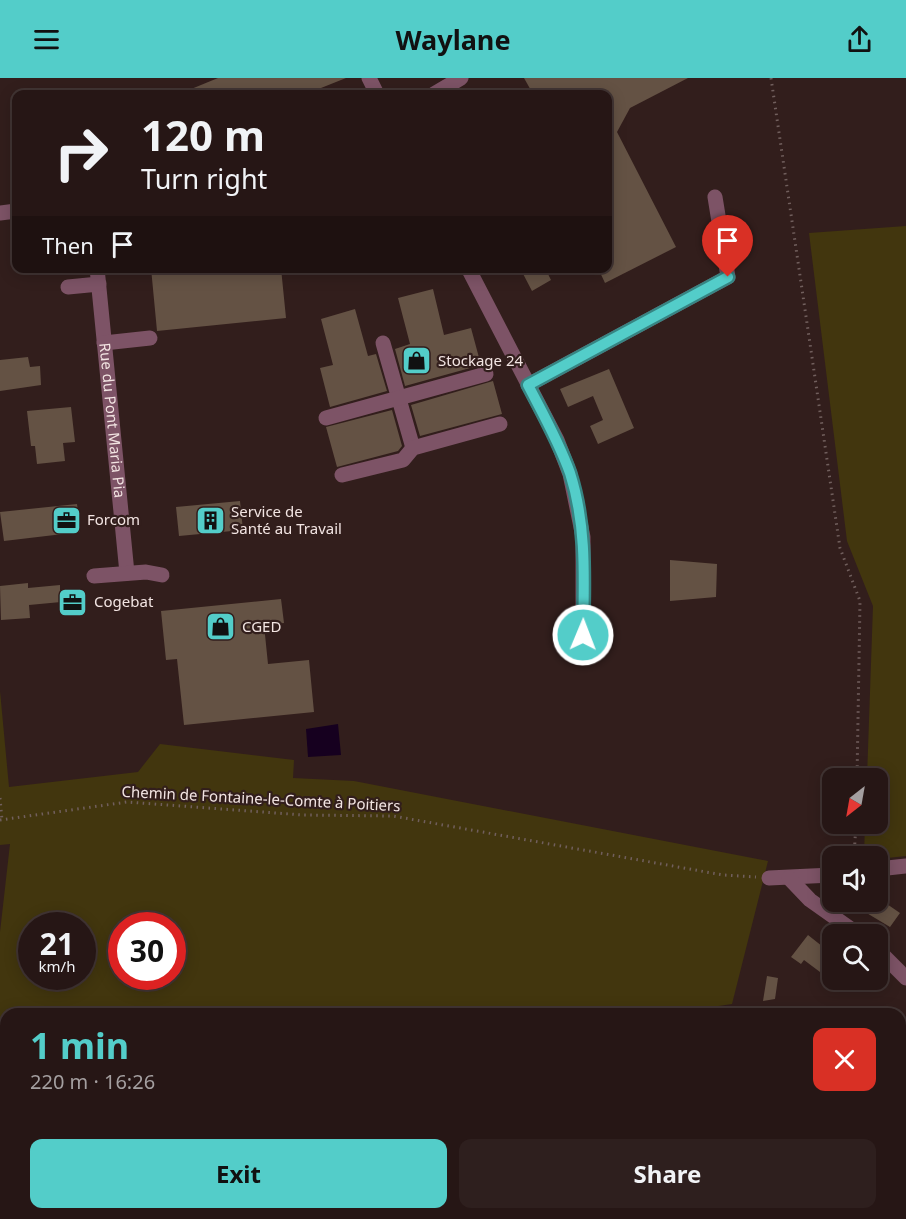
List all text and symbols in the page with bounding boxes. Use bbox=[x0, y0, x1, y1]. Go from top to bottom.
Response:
text: Waylane bbox=[395, 21, 511, 58]
icon: menu bbox=[30, 23, 63, 56]
icon: share bbox=[843, 23, 876, 56]
text: 120 m bbox=[141, 106, 265, 163]
icon: right bbox=[42, 114, 120, 192]
text: Turn right bbox=[141, 160, 267, 197]
pin bbox=[702, 215, 753, 277]
icon: arrive bbox=[711, 224, 744, 257]
icon: arrive bbox=[106, 228, 139, 261]
text: Then bbox=[42, 230, 94, 260]
street label: Rue du Pont Maria Pia bbox=[95, 342, 131, 499]
shop icon: Stockage 24 bbox=[401, 345, 433, 377]
place label: Stockage 24 bbox=[438, 350, 524, 370]
place label: Service de Santé au Travail bbox=[231, 501, 342, 538]
office icon: Forcom bbox=[50, 504, 82, 536]
building icon: Service de Santé au Travail bbox=[194, 505, 226, 537]
place label: Forcom bbox=[87, 509, 140, 529]
office icon: Cogebat bbox=[57, 586, 89, 618]
place label: Cogebat bbox=[94, 591, 154, 611]
position arrow bbox=[551, 603, 615, 667]
shop icon: CGED bbox=[205, 611, 237, 643]
place label: CGED bbox=[242, 616, 281, 636]
north arrow bbox=[822, 768, 888, 834]
map controls bbox=[822, 768, 888, 990]
street label: Chemin de Fontaine-le-Comte à Poitiers bbox=[121, 781, 401, 815]
button: sound bbox=[822, 846, 888, 912]
speed limit sign: 30 bbox=[108, 912, 186, 990]
text: 21 bbox=[40, 923, 74, 964]
button: search bbox=[822, 924, 888, 990]
text: km/h bbox=[39, 956, 75, 976]
text: 1 min bbox=[30, 1021, 129, 1070]
button: close bbox=[813, 1028, 876, 1091]
text: 220 m · 16:26 bbox=[30, 1068, 155, 1095]
button: Exit bbox=[30, 1139, 447, 1208]
button: Share bbox=[459, 1139, 876, 1208]

